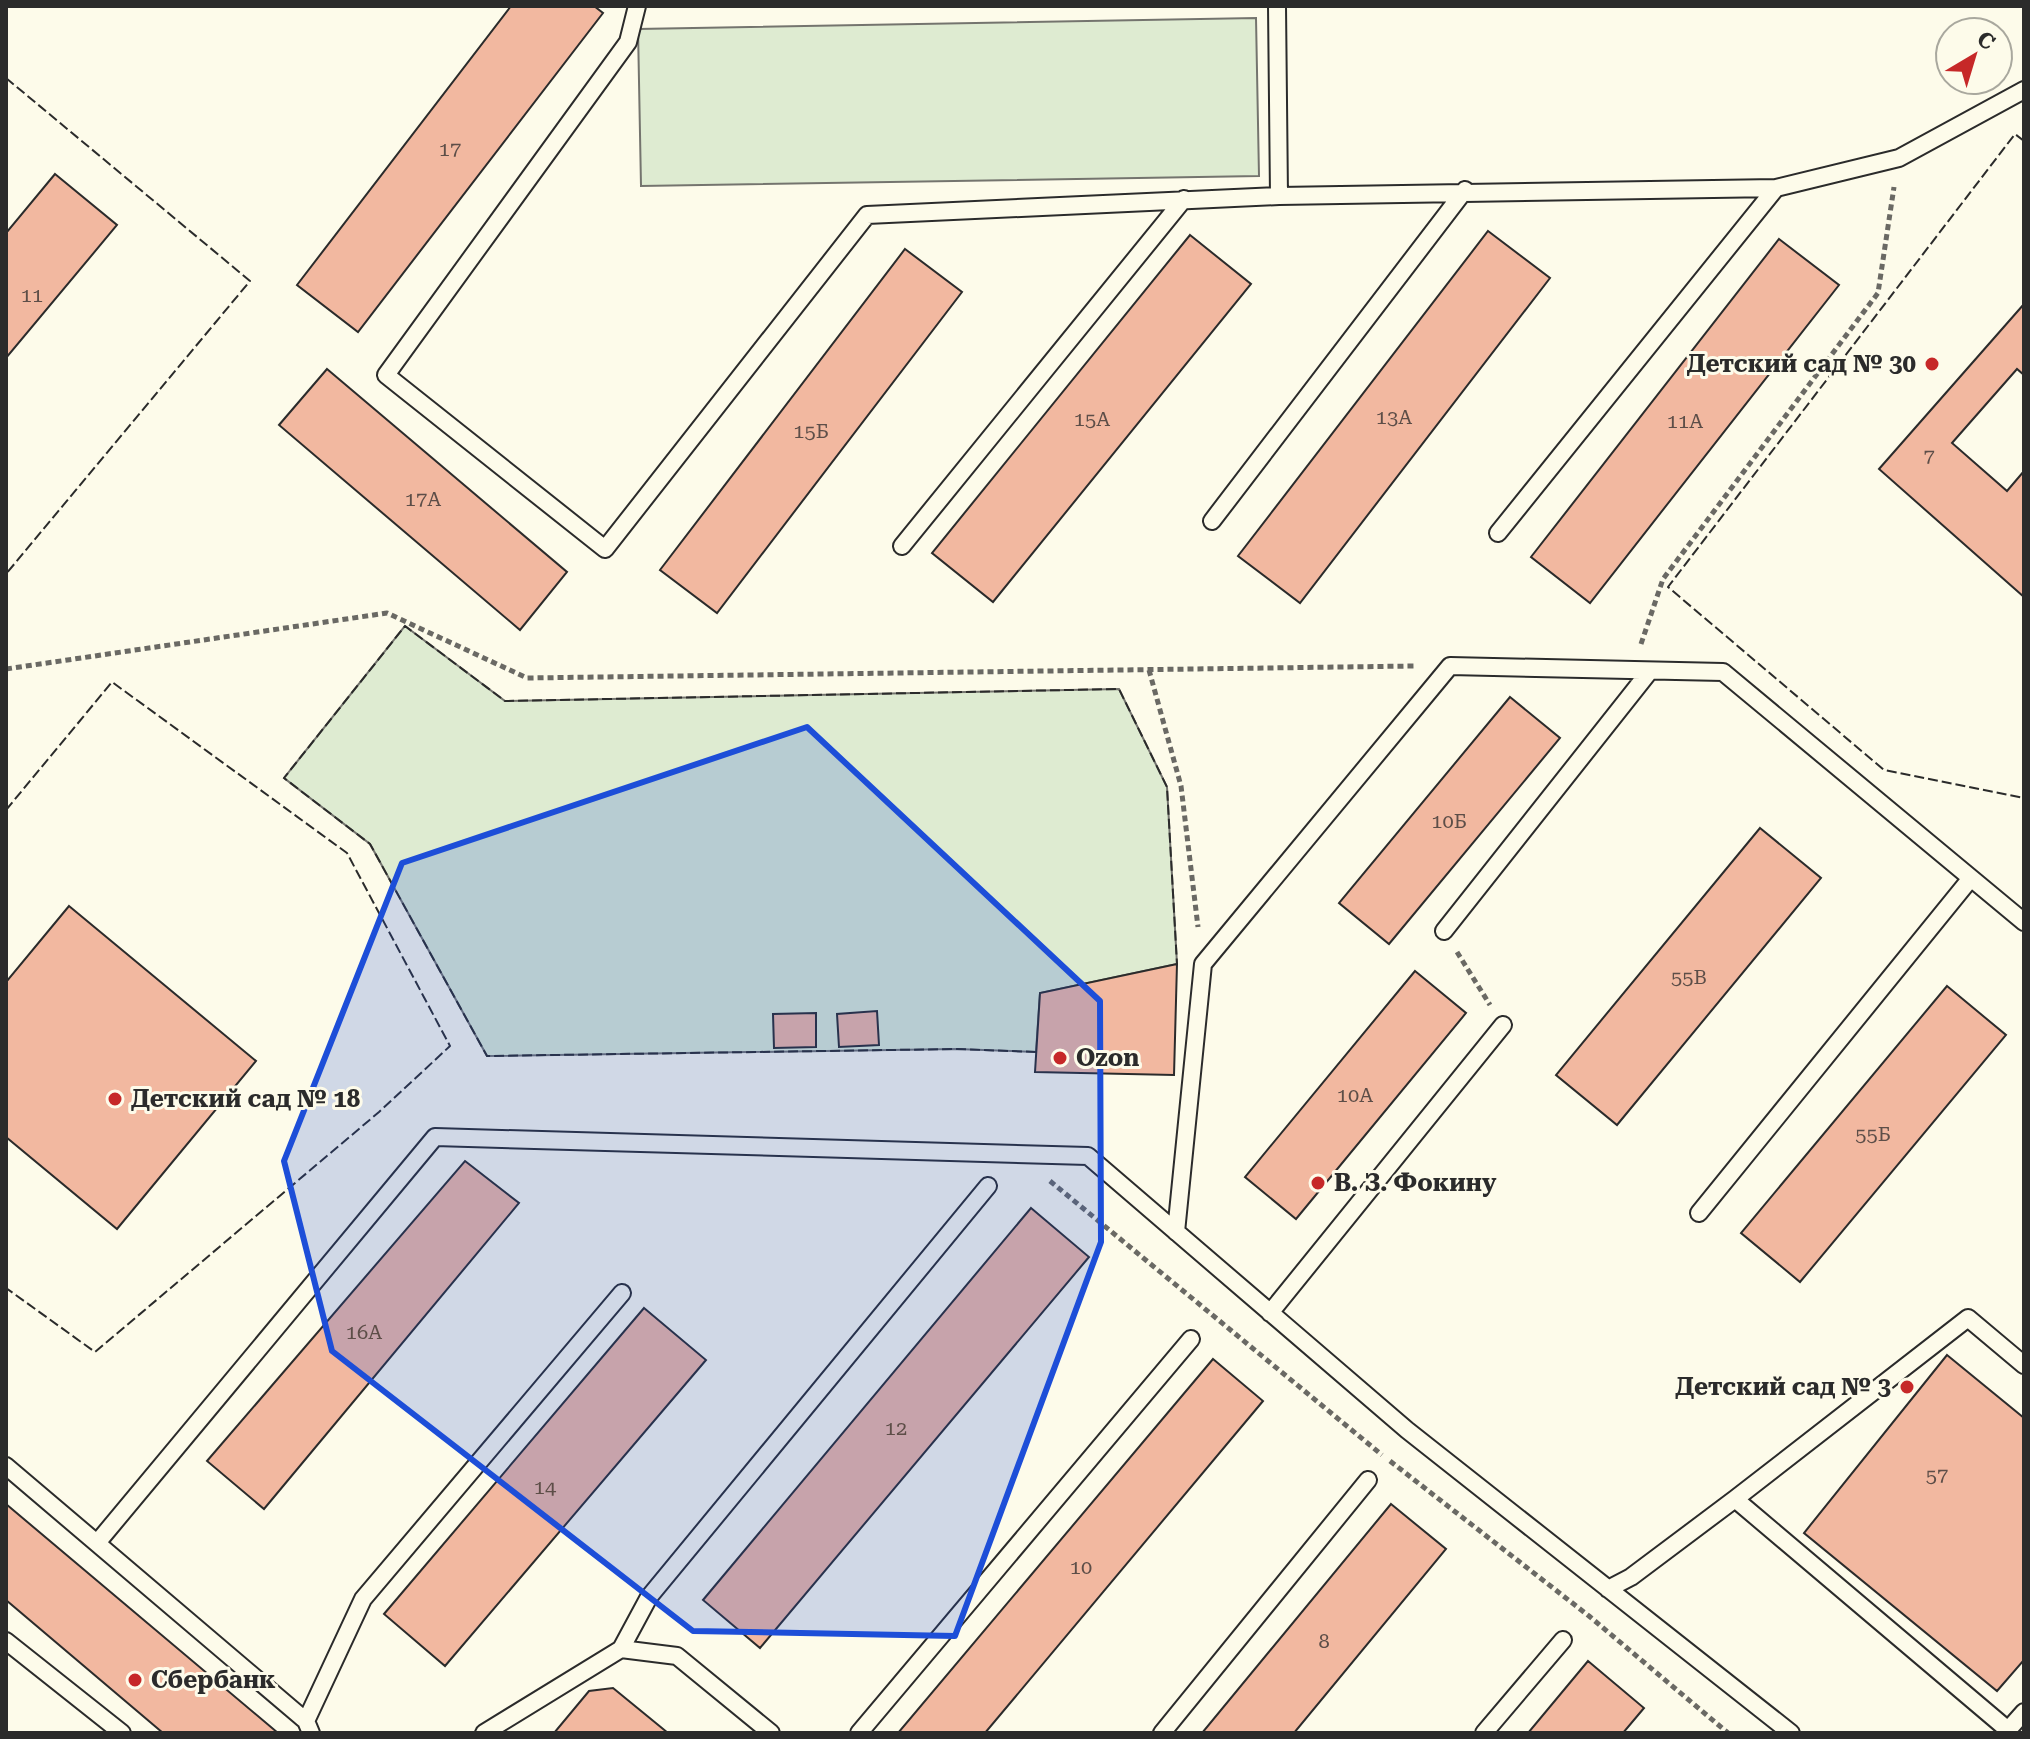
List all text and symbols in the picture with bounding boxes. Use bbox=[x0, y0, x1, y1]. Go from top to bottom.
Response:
north arrow bbox=[1934, 16, 2014, 96]
text: С bbox=[1972, 26, 2000, 55]
house number: 17 bbox=[439, 137, 461, 161]
house number: 11 bbox=[21, 283, 43, 307]
place label: Детский сад № 30 bbox=[1687, 350, 1916, 378]
marker: Детский сад № 30 bbox=[1923, 355, 1941, 373]
house number: 13А bbox=[1376, 405, 1412, 429]
house number: 15А bbox=[1074, 407, 1110, 431]
house number: 11А bbox=[1667, 409, 1703, 433]
house number: 15Б bbox=[793, 419, 829, 443]
house number: 7 bbox=[1923, 444, 1935, 468]
house number: 17А bbox=[405, 487, 441, 511]
house number: 10Б bbox=[1431, 809, 1467, 833]
house number: 55В bbox=[1671, 965, 1707, 989]
place label: Ozon bbox=[1076, 1044, 1139, 1072]
marker: Ozon bbox=[1051, 1049, 1069, 1067]
house number: 10А bbox=[1337, 1083, 1373, 1107]
place label: Детский сад № 18 bbox=[131, 1085, 360, 1113]
marker: Детский сад № 18 bbox=[106, 1090, 124, 1108]
house number: 55Б bbox=[1855, 1122, 1891, 1146]
place label: В. З. Фокину bbox=[1334, 1169, 1497, 1197]
marker: В. З. Фокину bbox=[1309, 1174, 1327, 1192]
house number: 16А bbox=[346, 1320, 382, 1344]
place label: Детский сад № 3 bbox=[1675, 1373, 1891, 1401]
marker: Детский сад № 3 bbox=[1898, 1378, 1916, 1396]
house number: 12 bbox=[885, 1416, 907, 1440]
house number: 57 bbox=[1926, 1463, 1948, 1487]
house number: 14 bbox=[534, 1475, 557, 1499]
house number: 10 bbox=[1070, 1555, 1092, 1579]
house number: 8 bbox=[1318, 1629, 1330, 1653]
place label: Сбербанк bbox=[151, 1666, 276, 1694]
marker: Сбербанк bbox=[126, 1671, 144, 1689]

